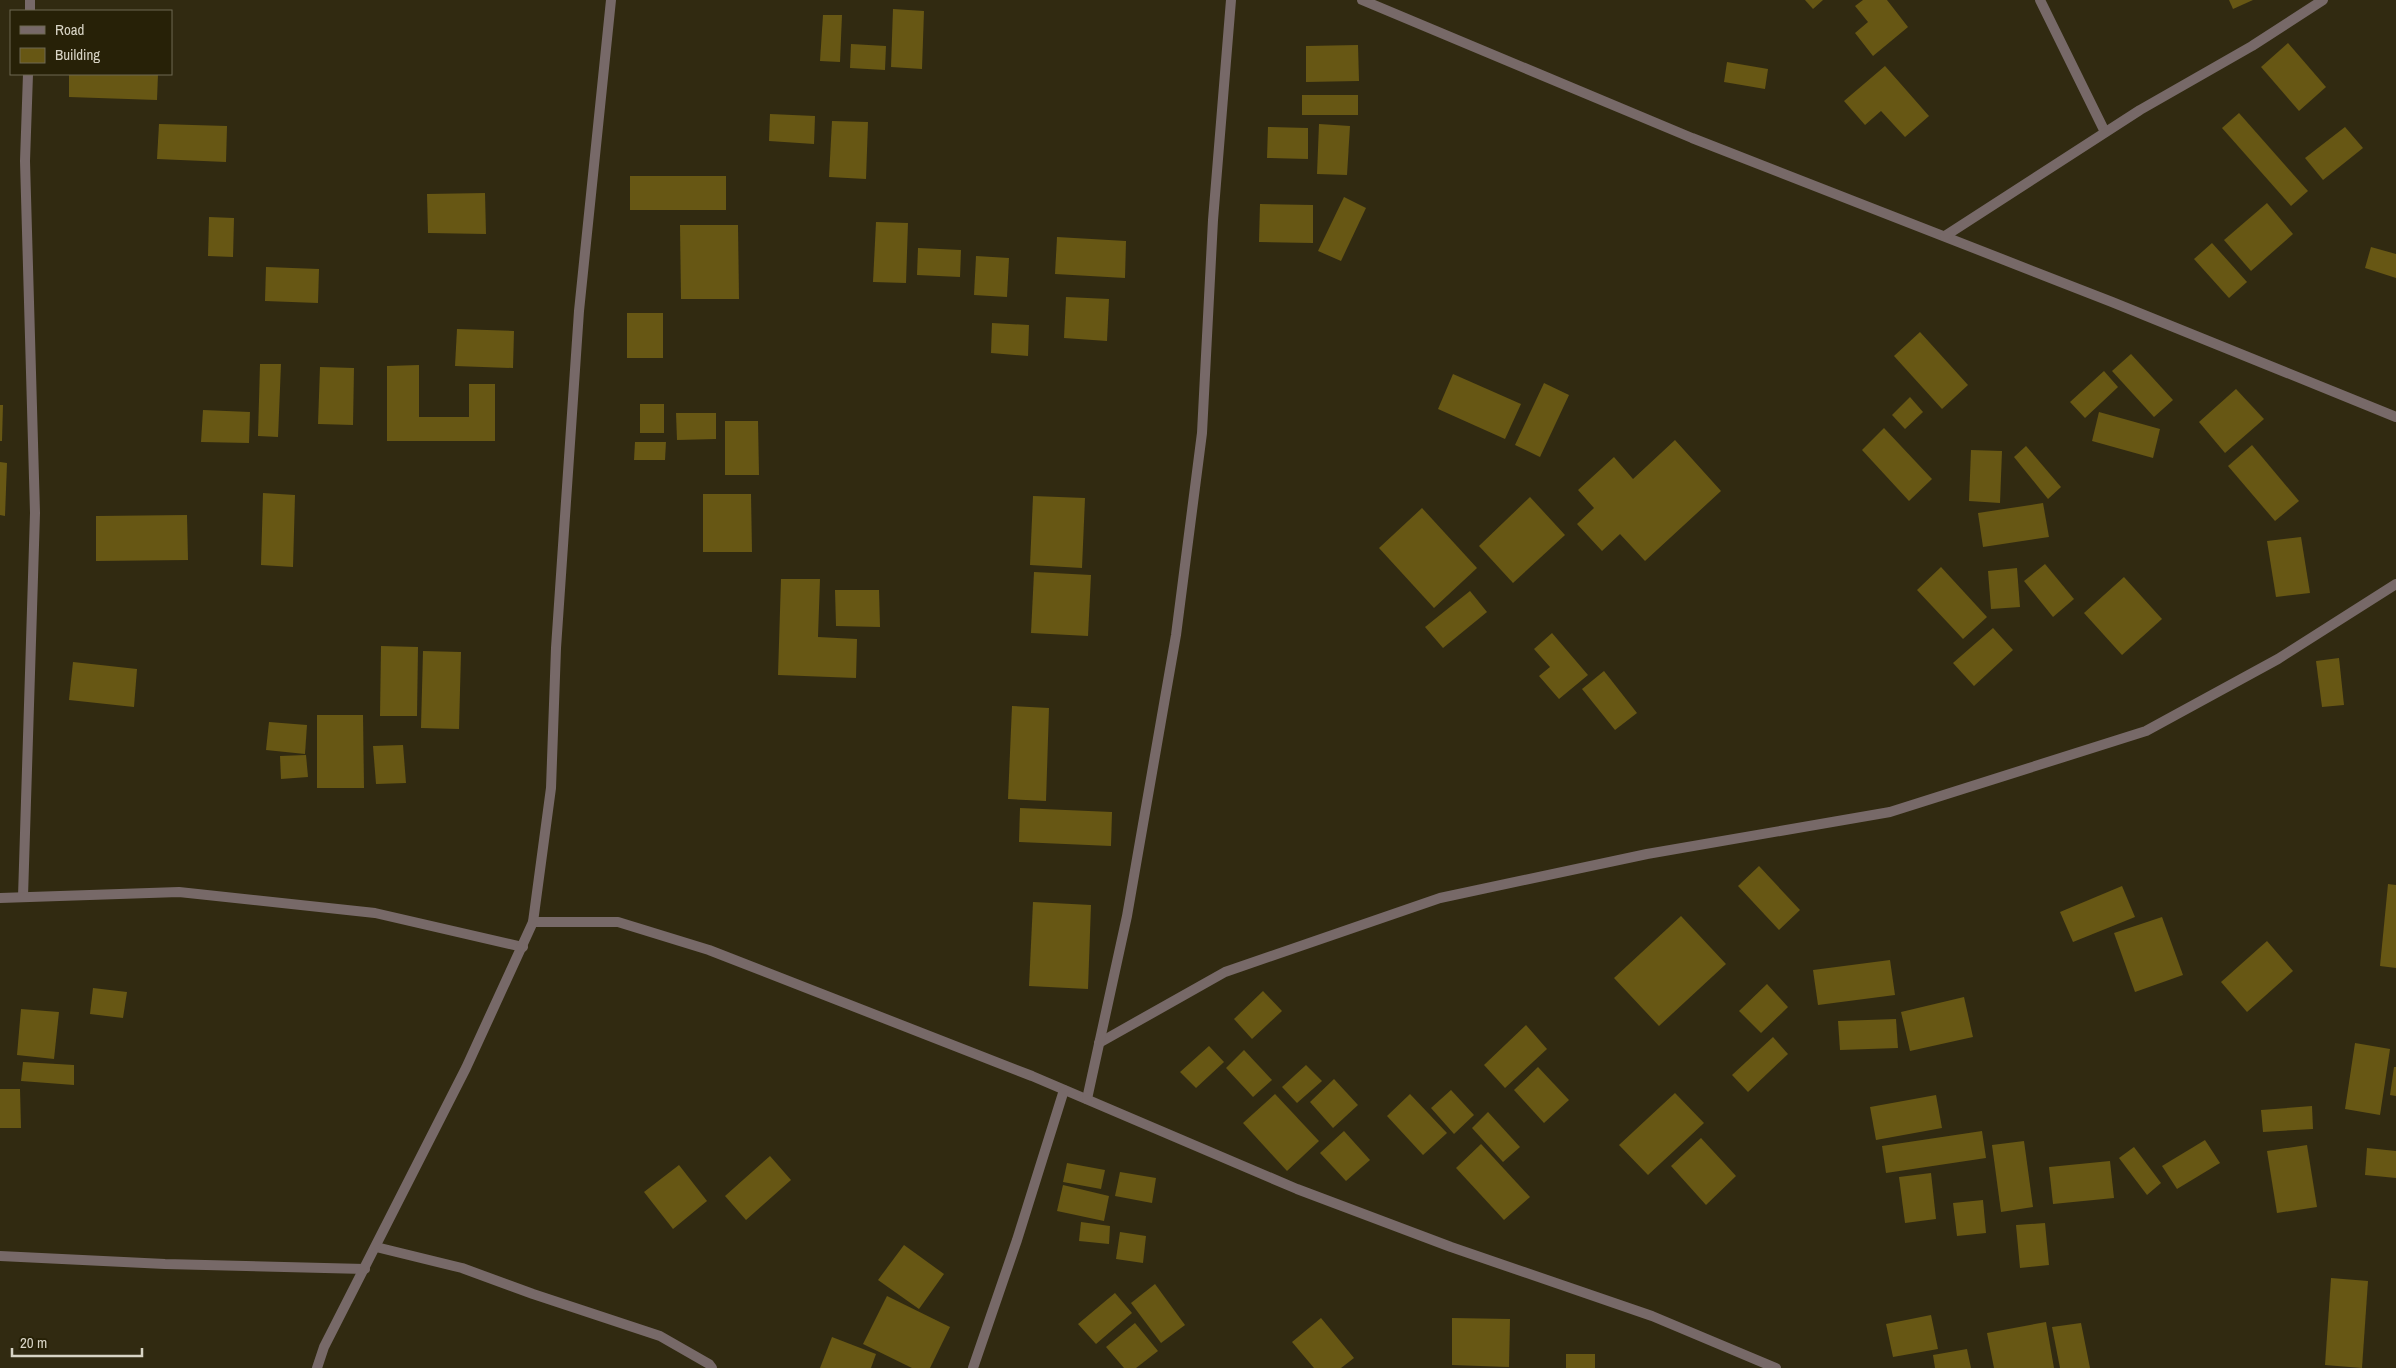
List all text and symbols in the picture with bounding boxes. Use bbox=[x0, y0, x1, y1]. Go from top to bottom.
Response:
legend bbox=[10, 10, 172, 75]
text: Road bbox=[55, 19, 84, 40]
text: Building bbox=[55, 44, 100, 65]
scale bar bbox=[12, 1326, 142, 1358]
text: 20 m bbox=[20, 1332, 47, 1353]

